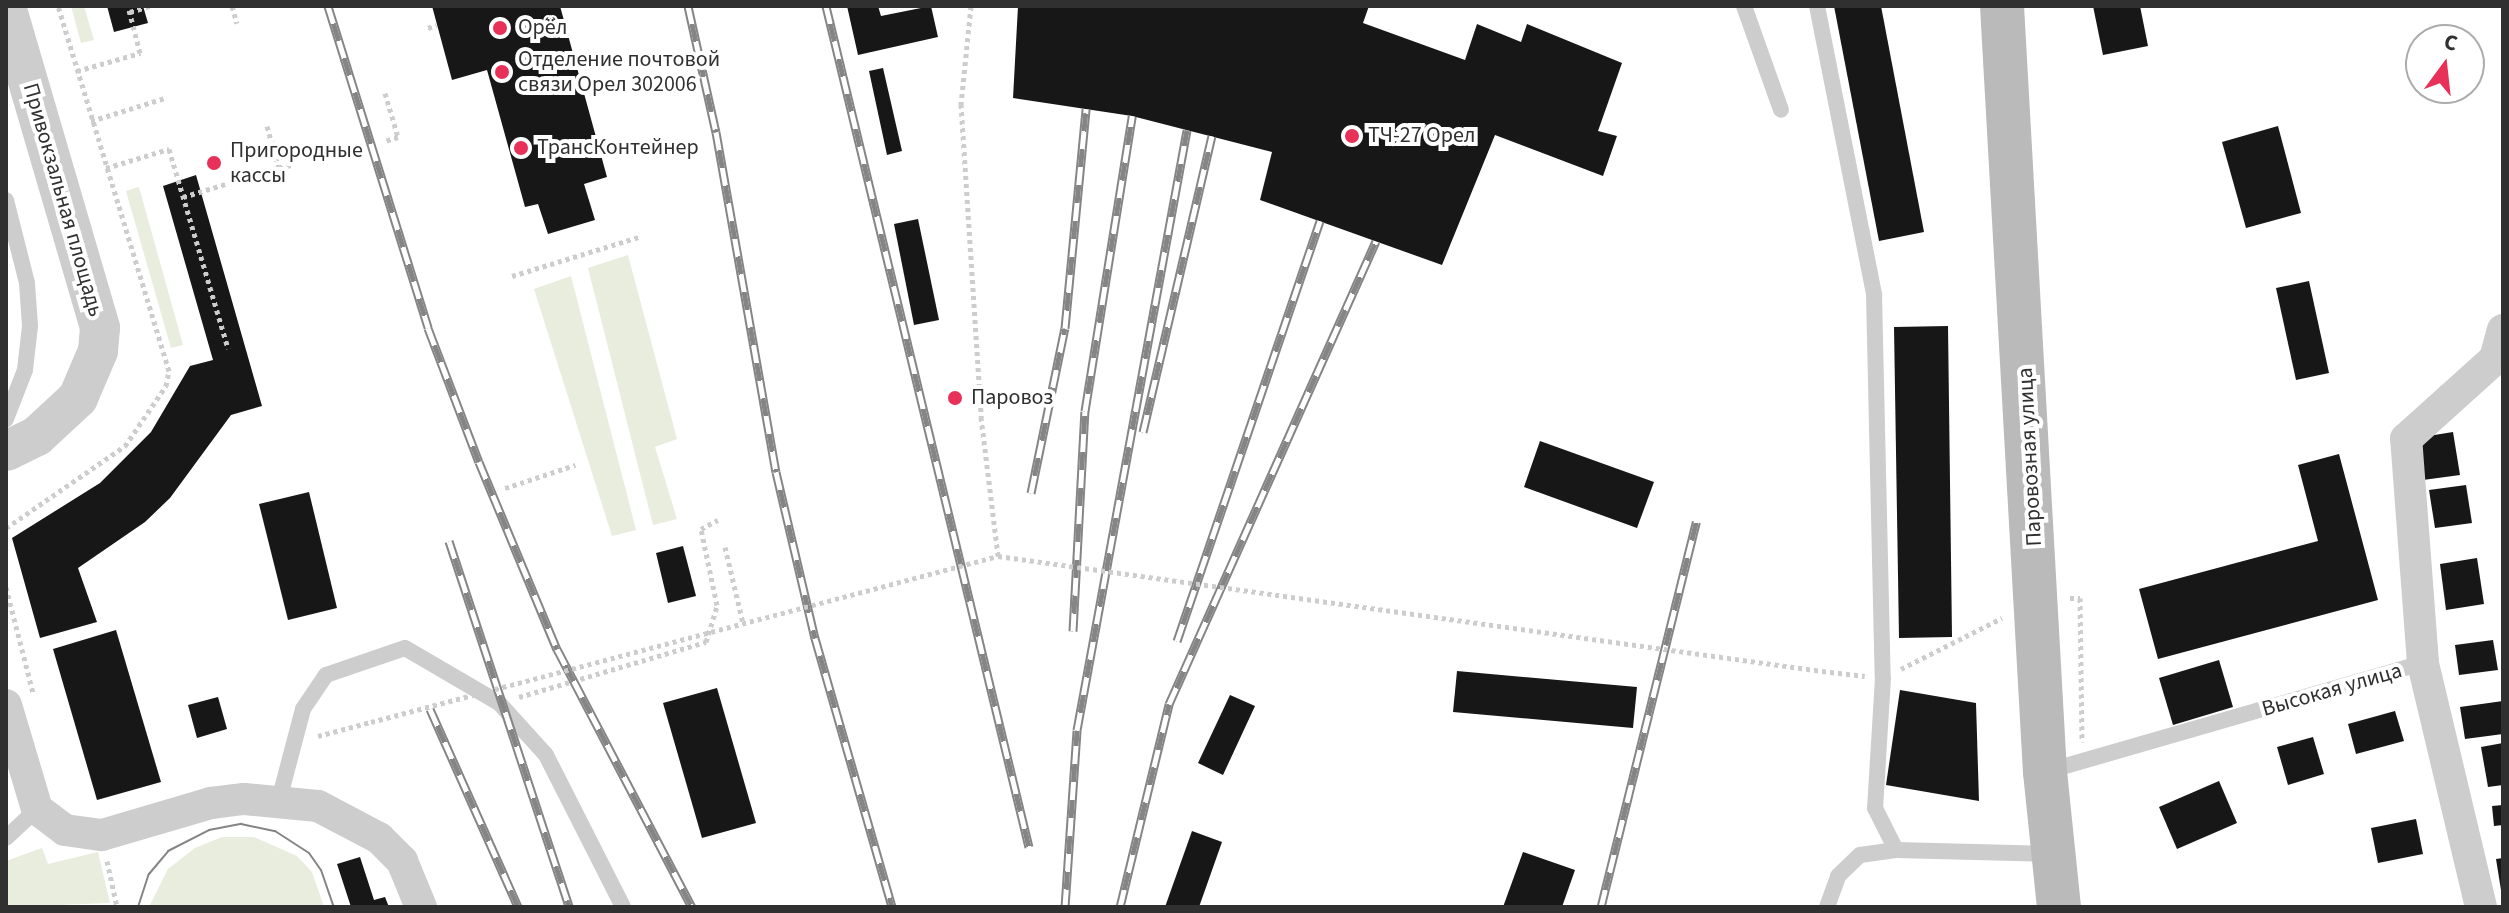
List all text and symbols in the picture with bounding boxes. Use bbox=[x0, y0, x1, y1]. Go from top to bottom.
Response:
place label: Орёл bbox=[518, 15, 567, 41]
marker: Орёл bbox=[489, 17, 511, 39]
north arrow bbox=[2405, 24, 2485, 104]
text: С bbox=[2440, 26, 2461, 60]
place label: Отделение почтовой связи Орел 302006 bbox=[518, 46, 720, 98]
marker: Отделение почтовой связи Орел 302006 bbox=[493, 63, 511, 81]
street label: Привокзальная площадь bbox=[17, 80, 109, 320]
place label: ТЧ-27 Орел bbox=[1368, 123, 1475, 149]
marker: ТЧ-27 Орел bbox=[1343, 127, 1361, 145]
place label: ТрансКонтейнер bbox=[537, 135, 699, 161]
place label: Пригородные кассы bbox=[230, 137, 363, 188]
marker: ТрансКонтейнер bbox=[512, 139, 530, 157]
marker: Пригородные кассы bbox=[205, 154, 223, 172]
street label: Паровозная улица bbox=[2012, 367, 2048, 547]
place label: Паровоз bbox=[971, 385, 1053, 411]
marker: Паровоз bbox=[946, 389, 964, 407]
street label: Высокая улица bbox=[2259, 657, 2405, 723]

